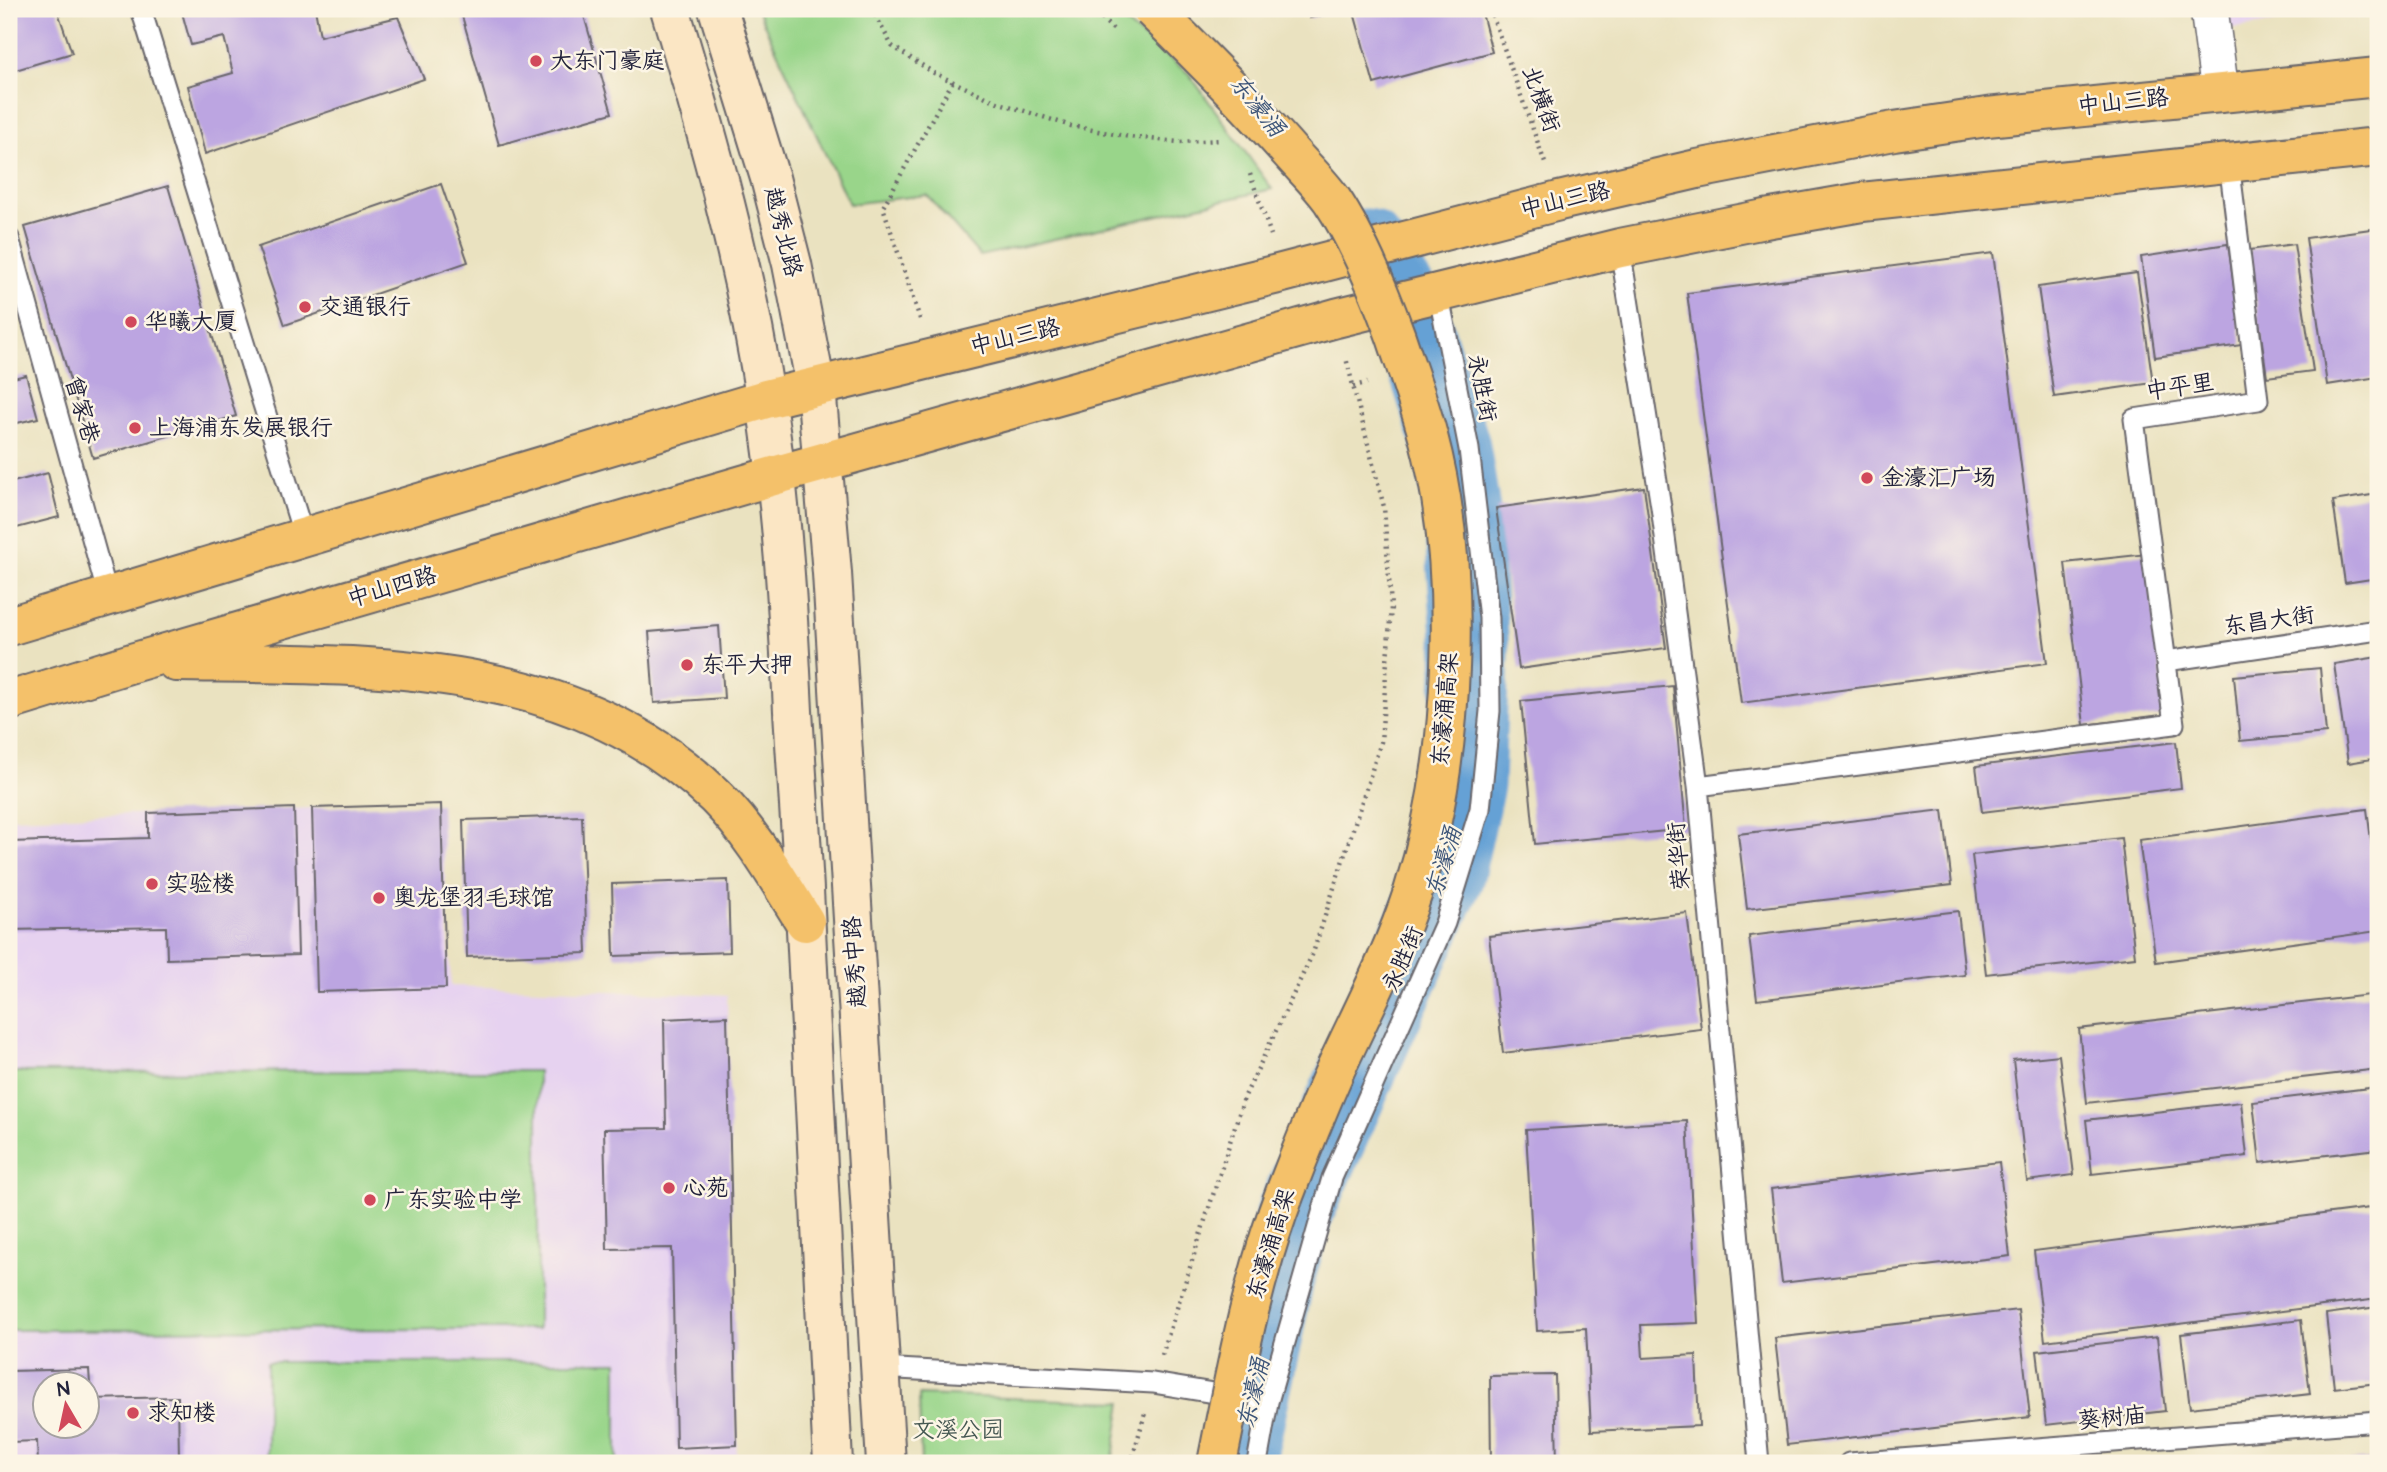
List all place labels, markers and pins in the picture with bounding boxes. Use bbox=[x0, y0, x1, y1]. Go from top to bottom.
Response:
place label: 大东门豪庭 bbox=[550, 45, 665, 77]
marker: 大东门豪庭 bbox=[528, 53, 544, 69]
place label: 交通银行 bbox=[319, 291, 411, 323]
marker: 交通银行 bbox=[297, 299, 313, 315]
place label: 华曦大厦 bbox=[145, 306, 237, 338]
marker: 华曦大厦 bbox=[123, 314, 139, 330]
place label: 上海浦东发展银行 bbox=[149, 412, 333, 444]
marker: 上海浦东发展银行 bbox=[127, 420, 143, 436]
place label: 金濠汇广场 bbox=[1881, 462, 1996, 494]
marker: 金濠汇广场 bbox=[1859, 470, 1875, 486]
place label: 东平大押 bbox=[701, 649, 793, 681]
marker: 东平大押 bbox=[679, 657, 695, 673]
place label: 实验楼 bbox=[166, 868, 235, 900]
marker: 实验楼 bbox=[144, 876, 160, 892]
place label: 奥龙堡羽毛球馆 bbox=[393, 882, 554, 914]
marker: 奥龙堡羽毛球馆 bbox=[371, 890, 387, 906]
place label: 心苑 bbox=[683, 1172, 729, 1204]
marker: 心苑 bbox=[661, 1180, 677, 1196]
place label: 广东实验中学 bbox=[384, 1184, 522, 1216]
marker: 广东实验中学 bbox=[362, 1192, 378, 1208]
place label: 求知楼 bbox=[147, 1397, 216, 1429]
marker: 求知楼 bbox=[125, 1405, 141, 1421]

